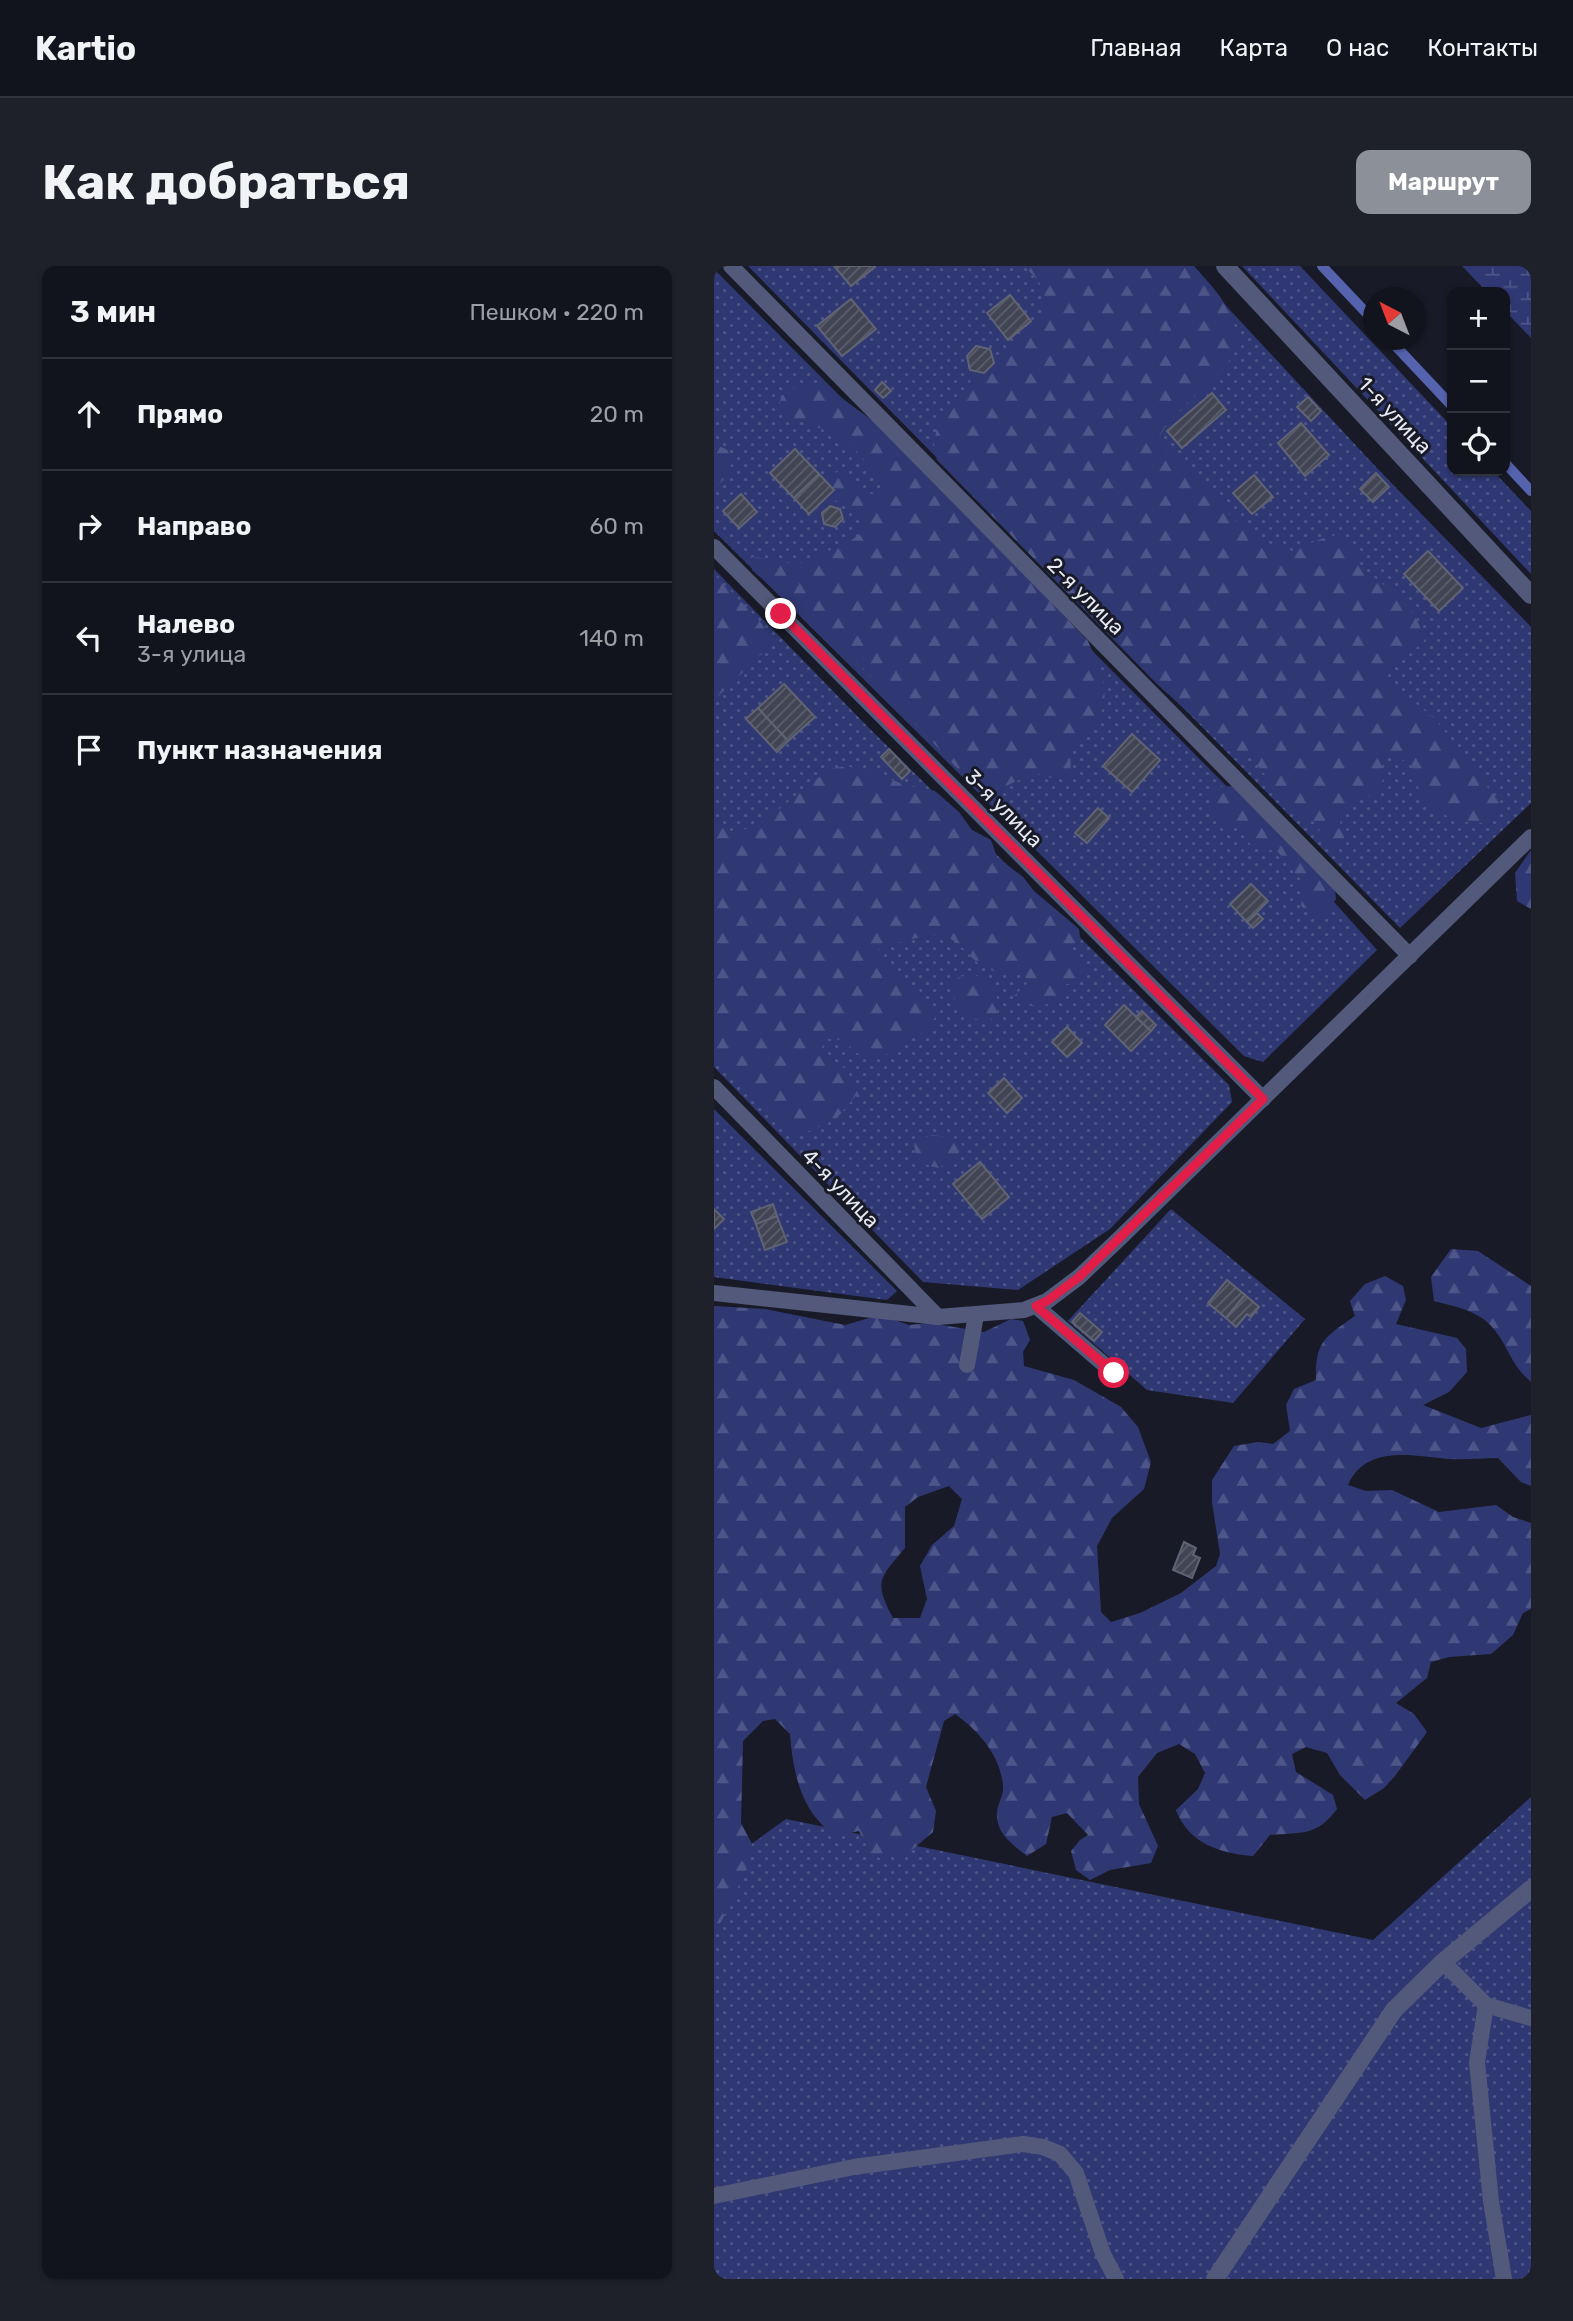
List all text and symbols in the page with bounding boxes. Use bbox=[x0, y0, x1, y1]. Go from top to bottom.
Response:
text: Kartio bbox=[35, 29, 136, 68]
text: Главная bbox=[1090, 34, 1182, 62]
text: Карта bbox=[1220, 34, 1288, 62]
text: О нас bbox=[1326, 34, 1389, 62]
text: Контакты bbox=[1427, 34, 1538, 62]
button: Маршрут bbox=[1356, 150, 1531, 214]
text: Как добраться bbox=[42, 153, 410, 211]
north arrow bbox=[1363, 287, 1426, 350]
map controls bbox=[1447, 287, 1510, 476]
button: + bbox=[1447, 287, 1510, 350]
text: 3 мин bbox=[70, 294, 156, 330]
text: Пешком · 220 m bbox=[469, 298, 644, 326]
button: − bbox=[1447, 350, 1510, 413]
street label: 1-я улица bbox=[1353, 371, 1437, 459]
icon: ahead bbox=[70, 395, 108, 433]
text: Прямо bbox=[137, 399, 223, 430]
text: 20 m bbox=[590, 400, 644, 428]
button: locate bbox=[1447, 413, 1510, 476]
icon: right bbox=[70, 507, 108, 545]
text: Направо bbox=[137, 511, 251, 542]
text: 60 m bbox=[589, 512, 644, 540]
street label: 2-я улица bbox=[1042, 552, 1130, 640]
route end bbox=[765, 598, 796, 629]
text: Налево bbox=[137, 609, 235, 640]
icon: left bbox=[70, 619, 108, 657]
text: 140 m bbox=[579, 624, 644, 652]
text: 3-я улица bbox=[137, 640, 246, 668]
icon: arrive bbox=[70, 731, 108, 769]
text: Пункт назначения bbox=[137, 735, 382, 766]
street label: 3-я улица bbox=[960, 764, 1048, 852]
street label: 4-я улица bbox=[797, 1143, 885, 1233]
route start bbox=[1098, 1357, 1129, 1388]

